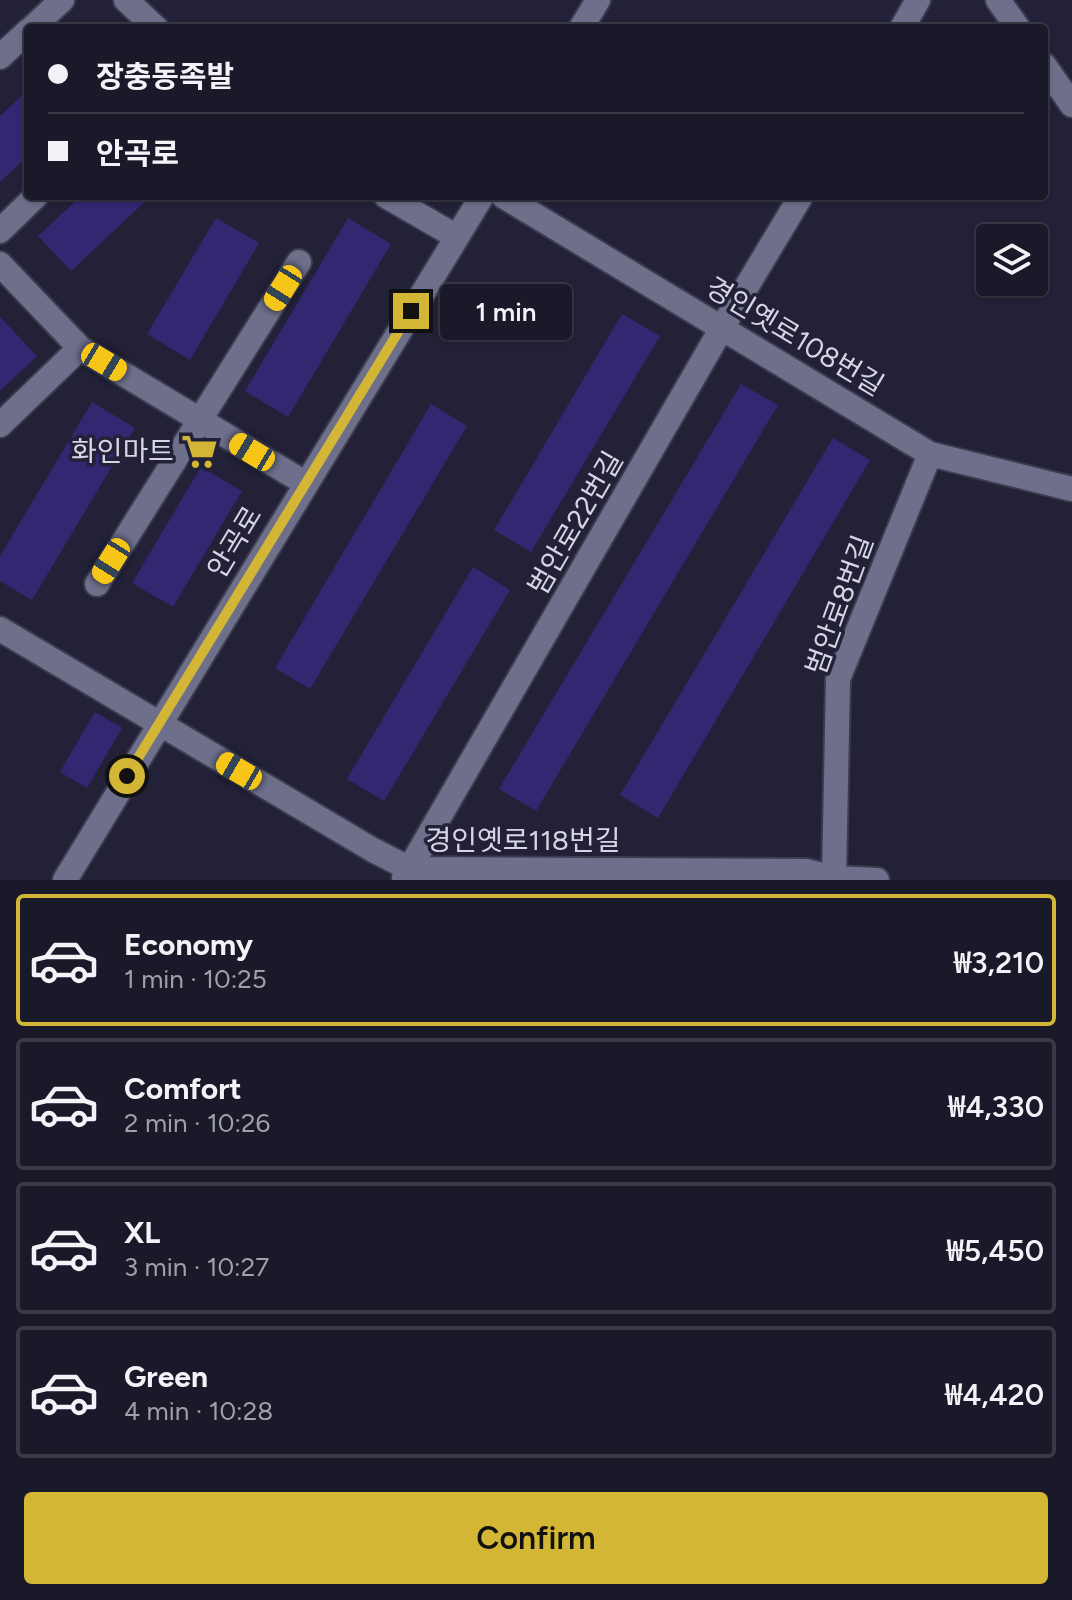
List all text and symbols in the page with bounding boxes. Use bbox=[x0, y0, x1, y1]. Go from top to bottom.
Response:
text: 장충동족발 bbox=[96, 58, 234, 95]
text: 안곡로 bbox=[96, 135, 179, 172]
map controls bbox=[976, 224, 1048, 296]
button: layers bbox=[976, 224, 1048, 296]
car bbox=[260, 261, 306, 315]
street label: 경인옛로108번길 bbox=[700, 270, 890, 402]
callout: 1 min bbox=[439, 283, 571, 339]
route end bbox=[393, 293, 429, 329]
text: 1 min bbox=[476, 296, 536, 328]
car bbox=[77, 339, 131, 385]
car bbox=[225, 429, 279, 475]
supermarket icon: 화인마트 bbox=[181, 432, 219, 470]
place label: 화인마트 bbox=[71, 434, 174, 468]
street label: 범안로22번길 bbox=[520, 445, 630, 601]
street label: 안곡로 bbox=[200, 500, 268, 584]
street label: 범안로8번길 bbox=[798, 531, 880, 679]
car bbox=[88, 534, 134, 588]
car bbox=[212, 749, 266, 793]
route start bbox=[109, 758, 145, 794]
street label: 경인옛로118번길 bbox=[426, 823, 620, 857]
icon: car bbox=[28, 924, 100, 996]
text: Economy bbox=[124, 926, 253, 963]
text: ₩3,210 bbox=[954, 944, 1044, 981]
text: 1 min · 10:25 bbox=[124, 963, 267, 995]
icon: car bbox=[28, 1068, 100, 1140]
text: Comfort bbox=[124, 1070, 242, 1107]
text: ₩4,330 bbox=[948, 1088, 1044, 1125]
text: 2 min · 10:26 bbox=[124, 1107, 270, 1139]
icon: car bbox=[28, 1212, 100, 1284]
text: XL bbox=[124, 1214, 160, 1251]
text: ₩5,450 bbox=[946, 1232, 1044, 1269]
text: 3 min · 10:27 bbox=[124, 1251, 269, 1283]
icon: car bbox=[28, 1356, 100, 1428]
text: Green bbox=[124, 1358, 208, 1395]
text: ₩4,420 bbox=[945, 1376, 1044, 1413]
text: 4 min · 10:28 bbox=[124, 1395, 273, 1427]
button: Confirm bbox=[24, 1492, 1048, 1584]

